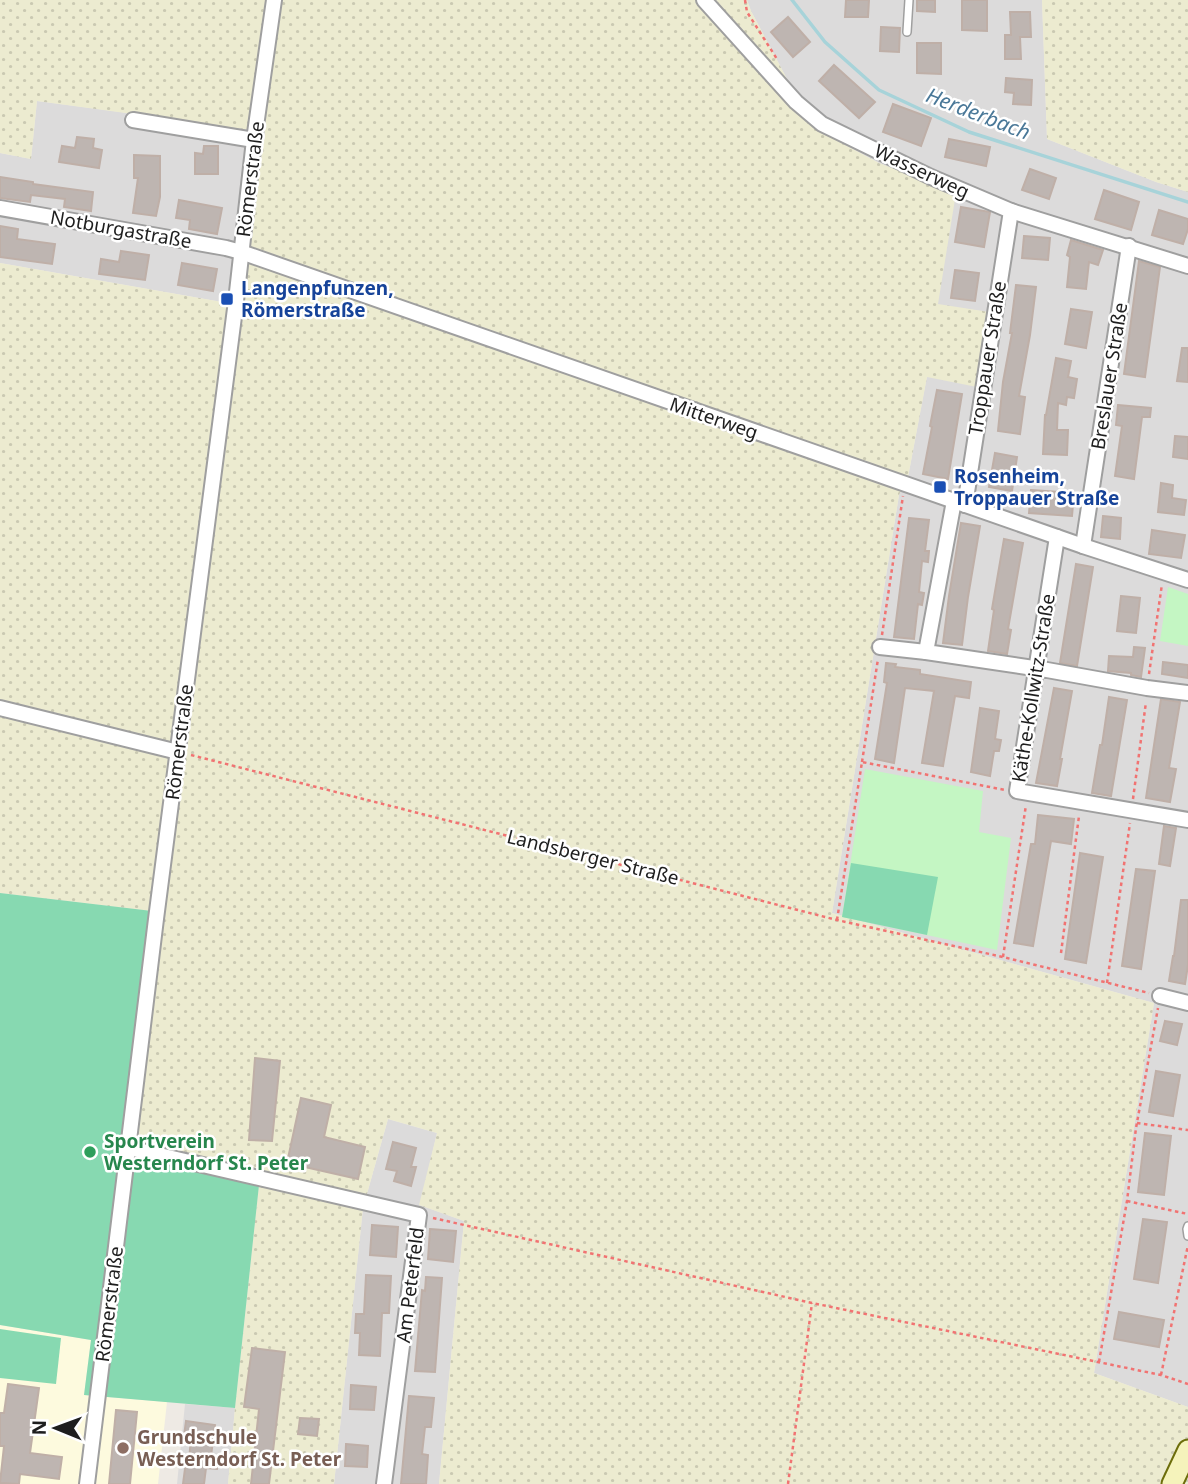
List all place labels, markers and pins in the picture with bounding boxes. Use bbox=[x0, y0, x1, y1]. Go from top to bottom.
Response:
place label: Langenpfunzen, Römerstraße bbox=[241, 275, 394, 323]
marker: Langenpfunzen, Römerstraße bbox=[219, 291, 235, 307]
place label: Rosenheim, Troppauer Straße bbox=[954, 463, 1119, 511]
marker: Rosenheim, Troppauer Straße bbox=[932, 479, 948, 495]
place label: Sportverein Westerndorf St. Peter bbox=[104, 1128, 309, 1176]
marker: Sportverein Westerndorf St. Peter bbox=[82, 1144, 98, 1160]
place label: Grundschule Westerndorf St. Peter bbox=[137, 1424, 342, 1472]
marker: Grundschule Westerndorf St. Peter bbox=[115, 1440, 131, 1456]

